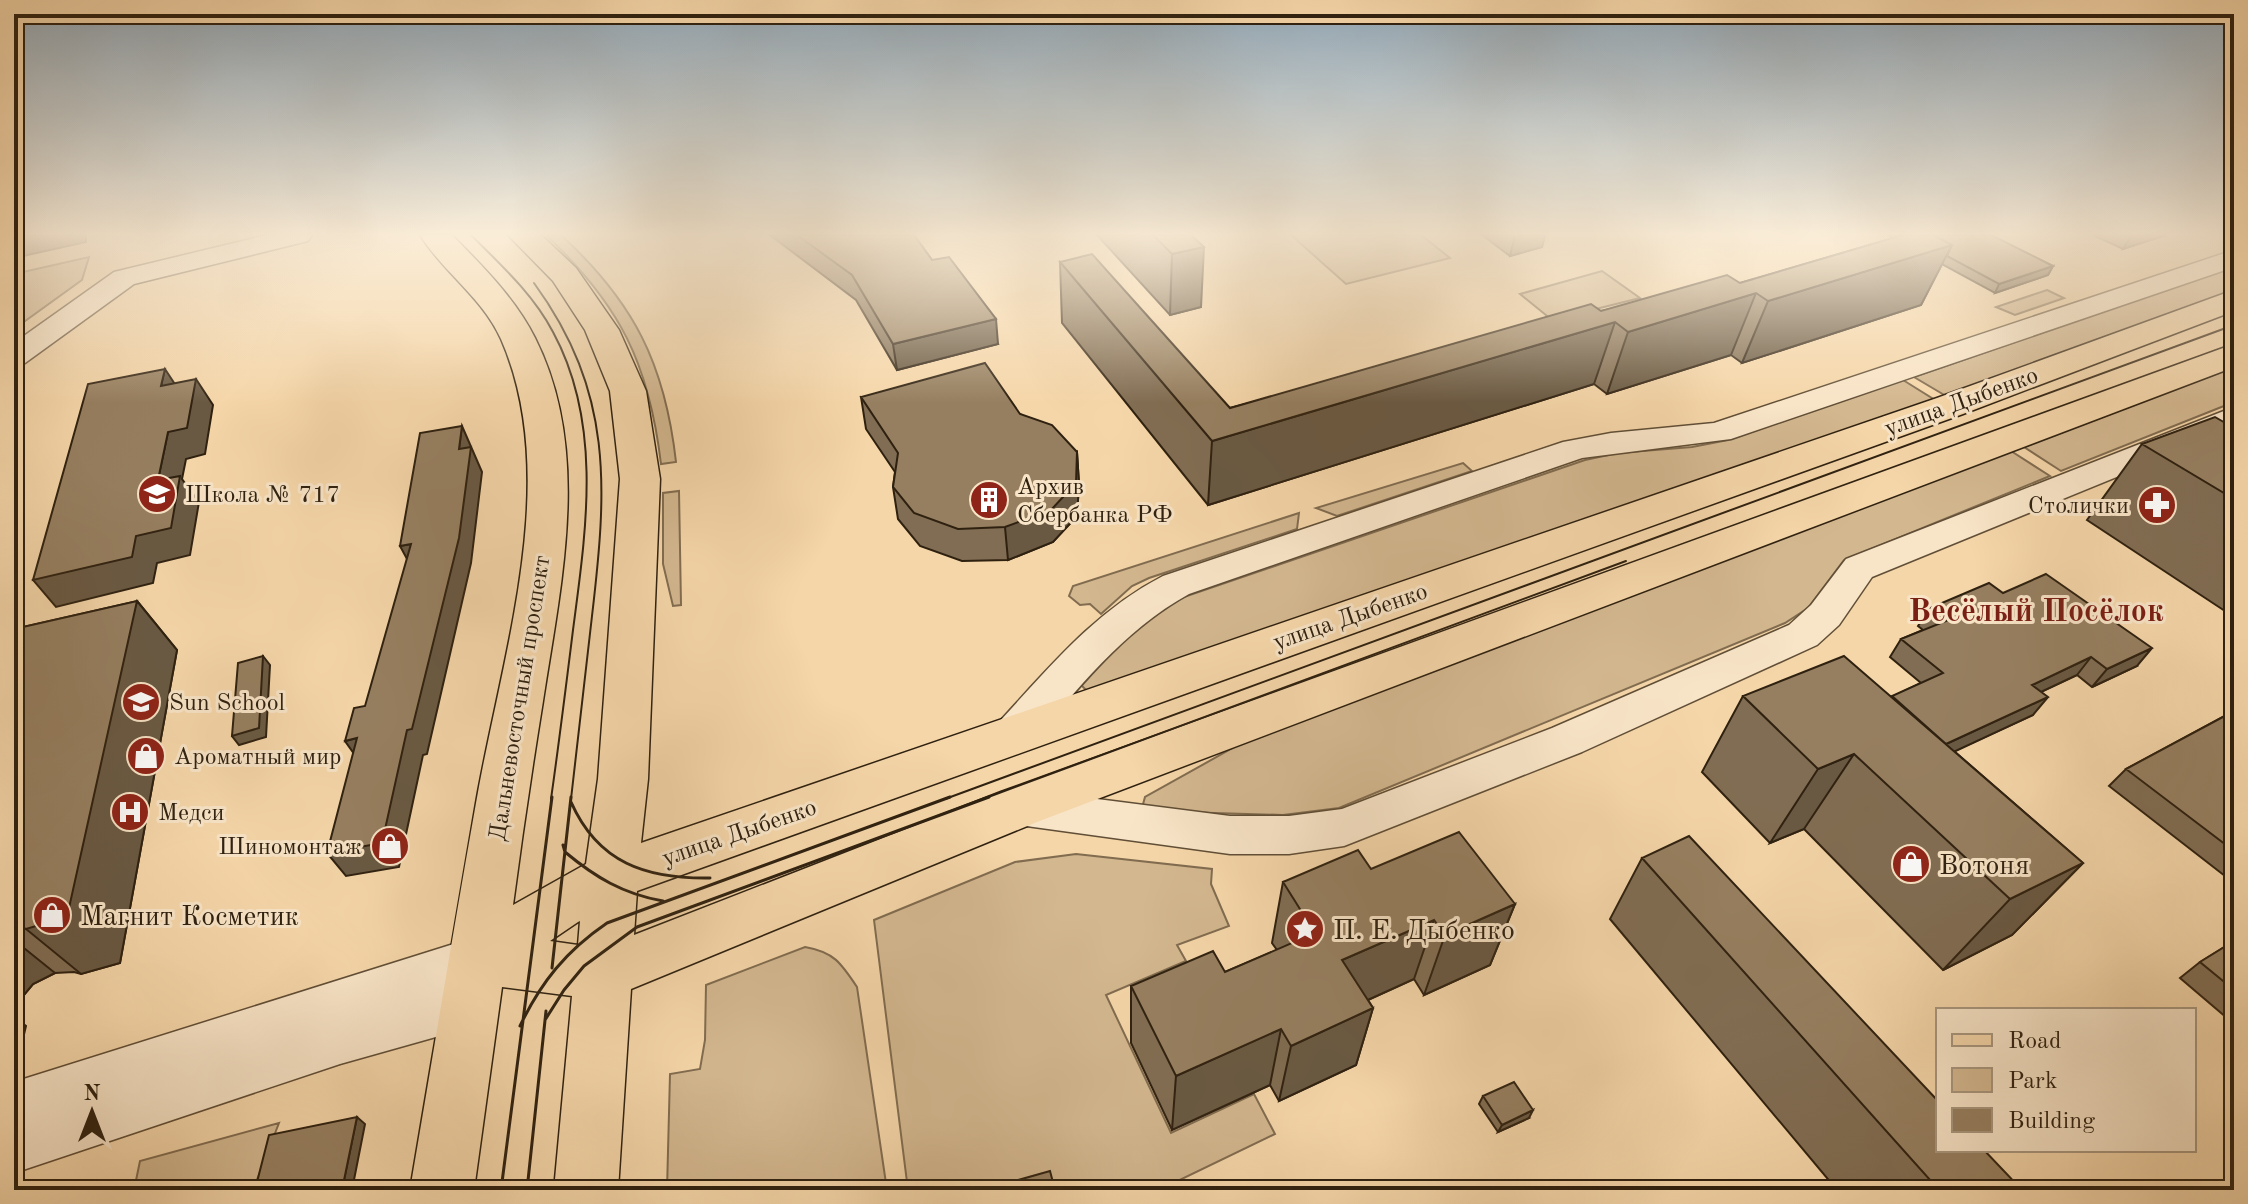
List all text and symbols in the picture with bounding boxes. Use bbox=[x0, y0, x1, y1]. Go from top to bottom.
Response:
street label: улица Дыбенко bbox=[1882, 364, 2042, 442]
school or university icon: Школа № 717 bbox=[136, 473, 178, 515]
place label: Архив Сбербанка РФ bbox=[1017, 476, 1172, 528]
building icon: Архив Сбербанка РФ bbox=[968, 479, 1010, 521]
place label: Школа № 717 bbox=[185, 484, 340, 508]
pharmacy icon: Столички bbox=[2136, 484, 2178, 526]
place label: Столички bbox=[2028, 495, 2129, 519]
street label: Дальневосточный проспект bbox=[487, 554, 555, 843]
street label: улица Дыбенко bbox=[1270, 580, 1431, 656]
district label: Весёлый Посёлок bbox=[1908, 597, 2164, 629]
school or university icon: Sun School bbox=[120, 681, 162, 723]
place label: Sun School bbox=[169, 692, 285, 716]
shop icon: Ароматный мир bbox=[125, 735, 167, 777]
place label: Ароматный мир bbox=[174, 746, 341, 770]
hospital icon: Медси bbox=[109, 791, 151, 833]
street label: улица Дыбенко bbox=[659, 796, 820, 872]
place label: Медси bbox=[158, 802, 224, 826]
shop icon: Шиномонтаж bbox=[369, 825, 411, 867]
place label: Шиномонтаж bbox=[218, 836, 362, 860]
shop icon: Вотоня bbox=[1890, 843, 1932, 885]
place label: Вотоня bbox=[1939, 853, 2029, 881]
shop icon: Магнит Косметик bbox=[31, 894, 73, 936]
place label: Магнит Косметик bbox=[80, 904, 299, 932]
place icon: П. Е. Дыбенко bbox=[1284, 908, 1326, 950]
place label: П. Е. Дыбенко bbox=[1333, 918, 1515, 946]
legend bbox=[1936, 1008, 2196, 1152]
text: Road bbox=[2008, 1030, 2061, 1054]
text: Park bbox=[2008, 1070, 2057, 1094]
north arrow bbox=[52, 1072, 132, 1152]
text: N bbox=[84, 1083, 101, 1105]
text: Building bbox=[2008, 1110, 2095, 1134]

